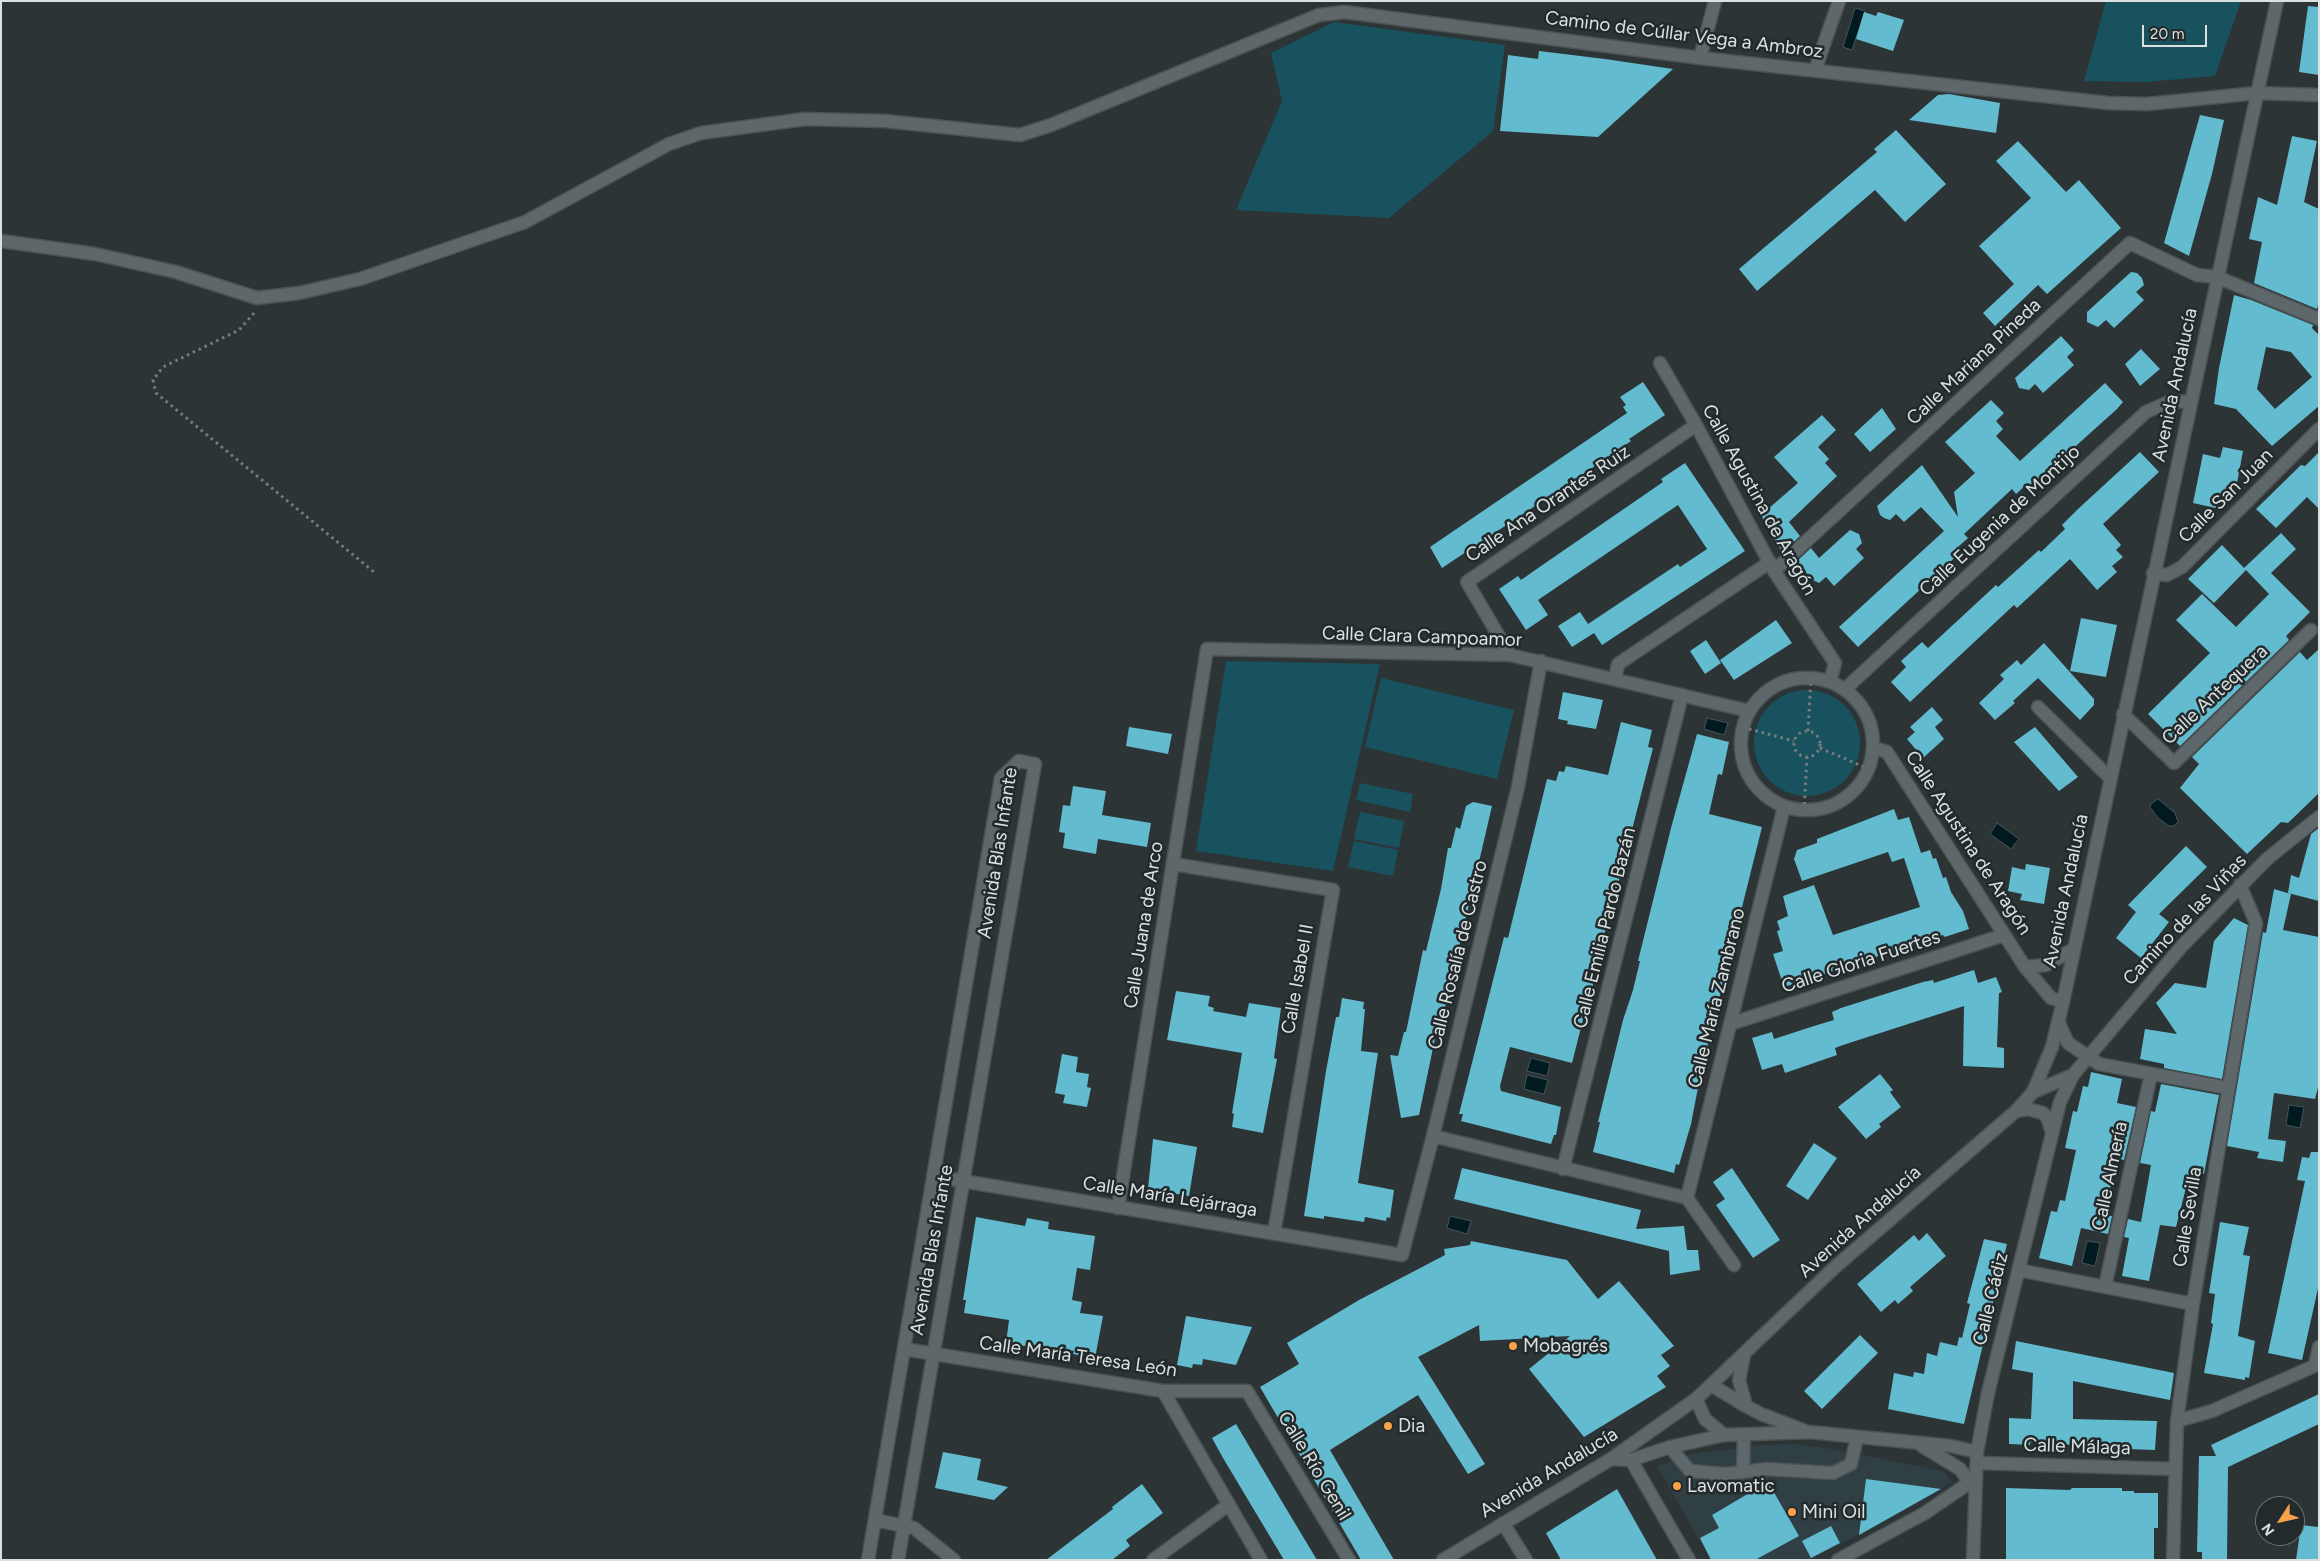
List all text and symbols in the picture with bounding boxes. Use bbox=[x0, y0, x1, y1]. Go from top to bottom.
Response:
street label: Camino de Cúllar Vega a Ambroz bbox=[1544, 7, 1824, 63]
scale bar bbox=[2145, 15, 2210, 47]
text: 20 m bbox=[2150, 25, 2184, 43]
street label: Calle Mariana Pineda bbox=[1902, 294, 2046, 430]
street label: Avenida Andalucía bbox=[2148, 306, 2202, 464]
street label: Calle Agustina de Aragón bbox=[1697, 401, 1821, 599]
street label: Calle Ana Orantes Ruiz bbox=[1461, 440, 1635, 568]
street label: Calle Eugenia de Montijo bbox=[1915, 441, 2085, 601]
street label: Calle San Juan bbox=[2174, 444, 2278, 548]
street label: Calle Clara Campoamor bbox=[1322, 622, 1522, 652]
street label: Calle Antequera bbox=[2158, 640, 2272, 750]
street label: Calle Agustina de Aragón bbox=[1900, 747, 2036, 939]
street label: Avenida Blas Infante bbox=[973, 766, 1023, 940]
street label: Avenida Andalucía bbox=[2039, 812, 2093, 970]
street label: Calle Emilia Pardo Bazán bbox=[1569, 825, 1641, 1031]
street label: Calle Juana de Arco bbox=[1120, 840, 1168, 1010]
street label: Camino de las Viñas bbox=[2118, 850, 2252, 990]
street label: Calle Rosalía de Castro bbox=[1423, 858, 1493, 1052]
street label: Calle María Zambrano bbox=[1684, 906, 1750, 1090]
street label: Calle Isabel II bbox=[1277, 922, 1319, 1036]
street label: Calle Gloria Fuertes bbox=[1779, 926, 1943, 998]
street label: Calle Almería bbox=[2087, 1119, 2133, 1233]
street label: Avenida Andalucía bbox=[1794, 1161, 1926, 1283]
street label: Avenida Blas Infante bbox=[906, 1163, 958, 1337]
street label: Calle Sevilla bbox=[2169, 1165, 2207, 1269]
street label: Calle María Lejárraga bbox=[1081, 1172, 1259, 1222]
street label: Calle Cádiz bbox=[1968, 1250, 2014, 1348]
street label: Calle María Teresa León bbox=[978, 1332, 1178, 1382]
place label: Mobagrés bbox=[1523, 1335, 1608, 1357]
marker: Mobagrés bbox=[1507, 1340, 1519, 1352]
street label: Calle Río Genil bbox=[1273, 1407, 1355, 1525]
place label: Dia bbox=[1398, 1415, 1425, 1437]
marker: Dia bbox=[1382, 1420, 1394, 1432]
street label: Avenida Andalucía bbox=[1476, 1423, 1622, 1523]
street label: Calle Málaga bbox=[2023, 1434, 2131, 1460]
place label: Lavomatic bbox=[1687, 1475, 1775, 1497]
marker: Lavomatic bbox=[1671, 1480, 1683, 1492]
north arrow bbox=[2255, 1496, 2305, 1546]
place label: Mini Oil bbox=[1802, 1501, 1866, 1523]
marker: Mini Oil bbox=[1786, 1506, 1798, 1518]
text: N bbox=[2258, 1520, 2278, 1539]

